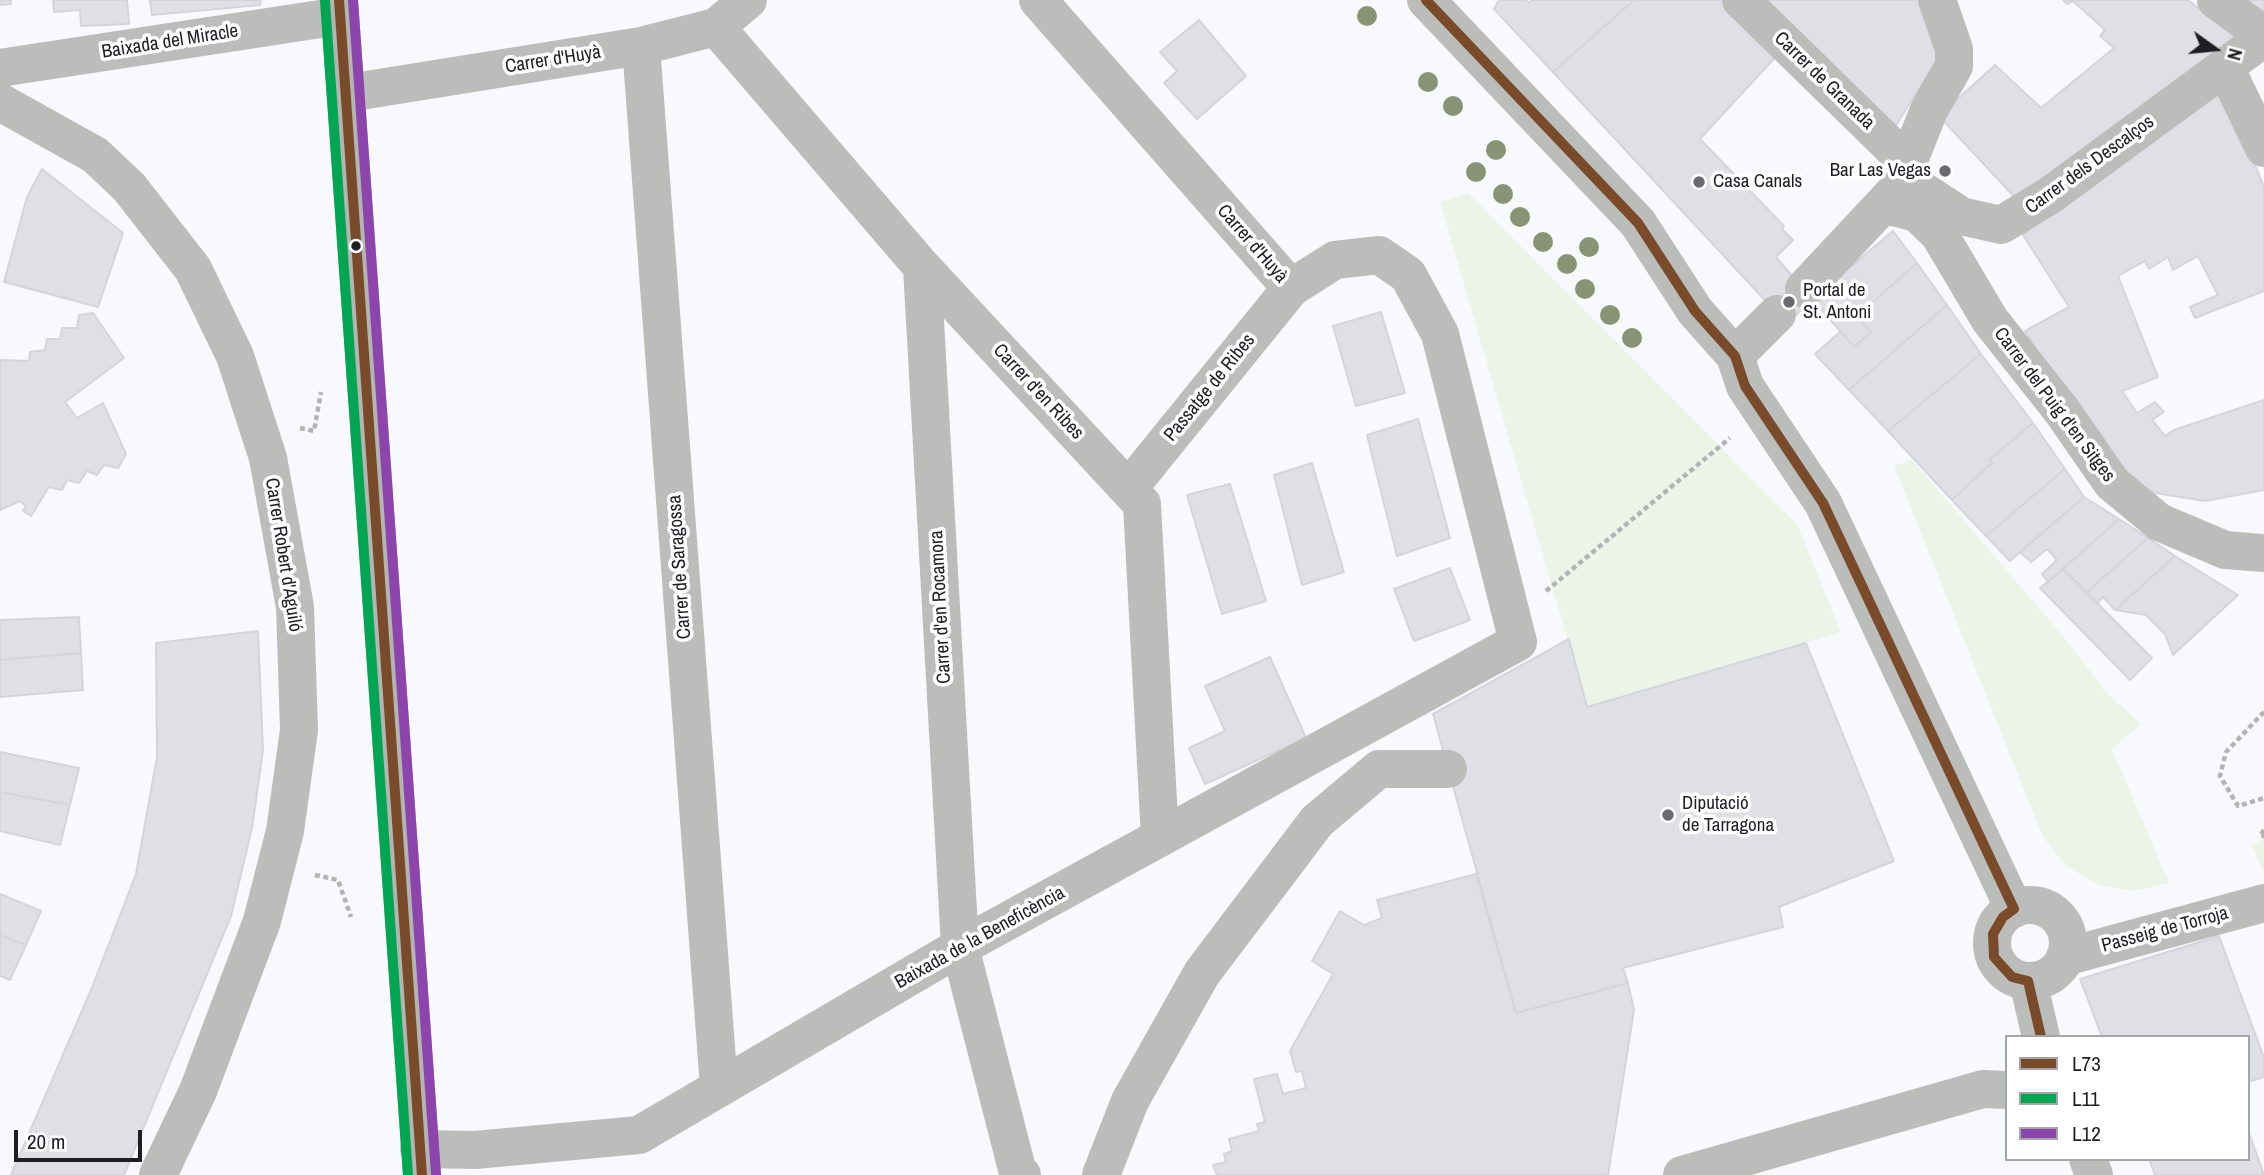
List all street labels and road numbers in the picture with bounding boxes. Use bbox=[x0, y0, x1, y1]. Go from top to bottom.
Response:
street label: Baixada del Miracle bbox=[100, 20, 240, 64]
street label: Carrer de Granada bbox=[1769, 27, 1879, 135]
street label: Carrer d'Huyà bbox=[504, 41, 602, 79]
street label: Carrer dels Descalços bbox=[2021, 111, 2159, 219]
street label: Carrer d'Huyà bbox=[1212, 200, 1292, 288]
street label: Carrer del Puig d'en Sitges bbox=[1988, 323, 2120, 487]
street label: Passatge de Ribes bbox=[1160, 330, 1260, 446]
street label: Carrer d'en Ribes bbox=[988, 339, 1088, 445]
street label: Carrer Robert d'Aguiló bbox=[260, 476, 306, 634]
street label: Carrer de Saragossa bbox=[664, 494, 696, 640]
street label: Carrer d'en Rocamora bbox=[926, 530, 956, 684]
street label: Baixada de la Beneficència bbox=[891, 882, 1069, 994]
street label: Passeig de Torroja bbox=[2099, 902, 2231, 958]

